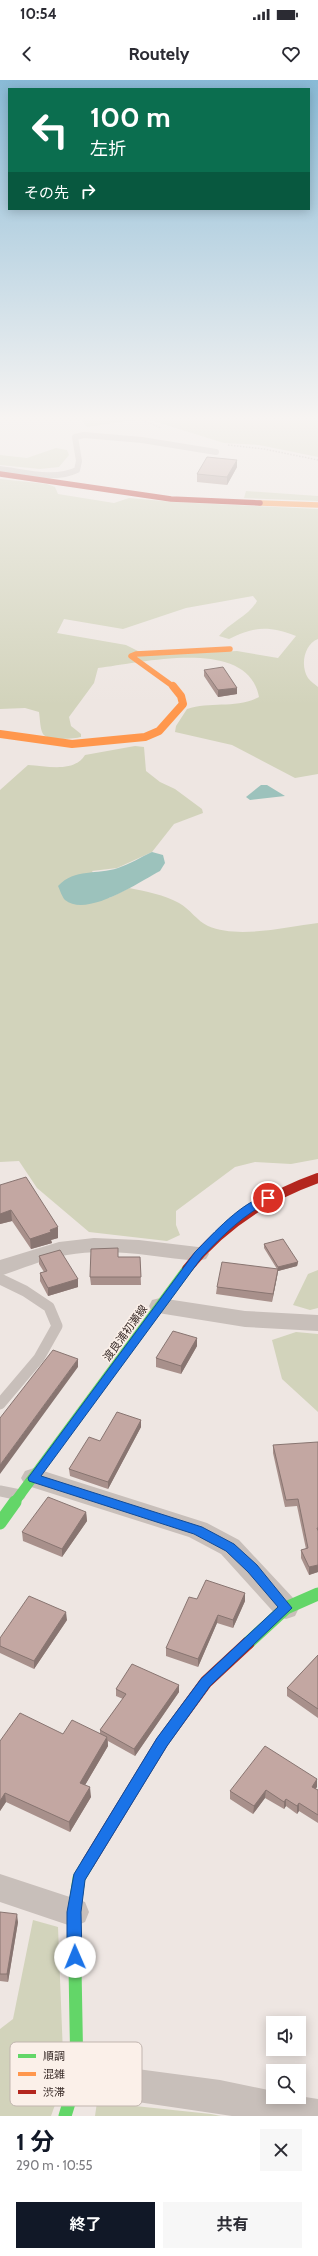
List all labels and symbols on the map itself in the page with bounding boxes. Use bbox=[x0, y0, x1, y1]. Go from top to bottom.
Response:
pin bbox=[251, 1181, 285, 1215]
street label: 渡良浦初瀬線 bbox=[100, 1302, 150, 1364]
position arrow bbox=[54, 1936, 96, 1978]
legend bbox=[10, 2042, 142, 2106]
text: 順調 bbox=[43, 2049, 65, 2063]
text: 混雑 bbox=[43, 2067, 65, 2081]
text: 渋滞 bbox=[43, 2085, 65, 2099]

